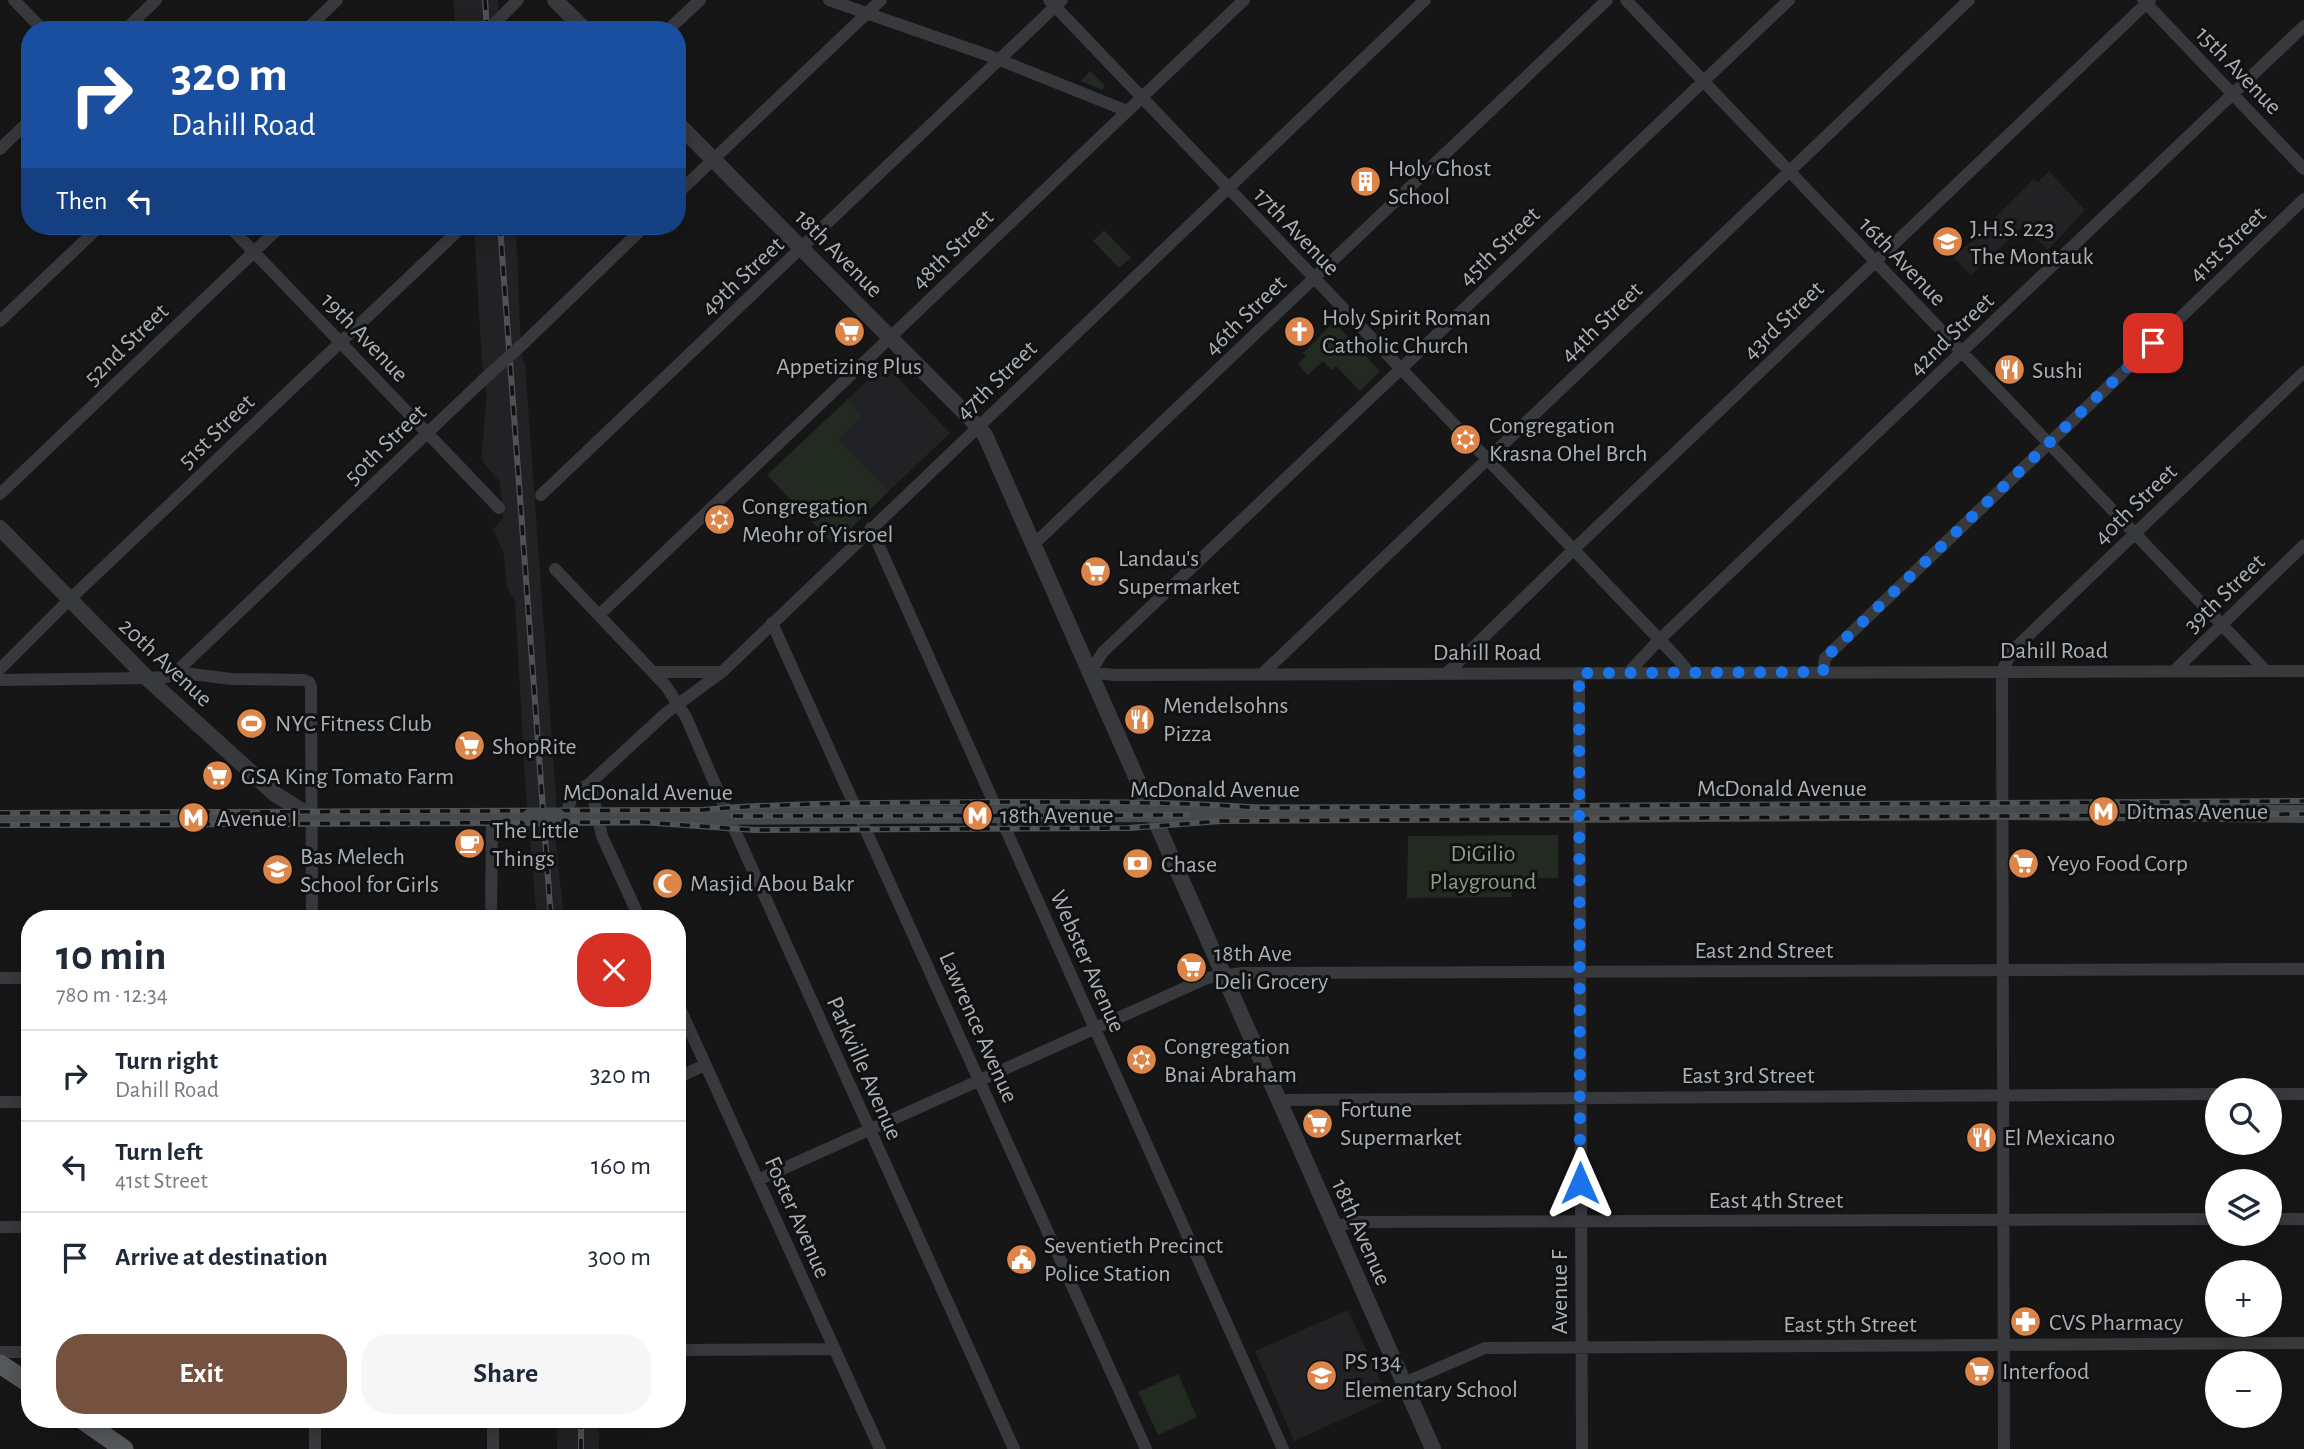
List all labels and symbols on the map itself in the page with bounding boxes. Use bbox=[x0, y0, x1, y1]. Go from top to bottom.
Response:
street label: 15th Avenue bbox=[2191, 22, 2286, 119]
place label: Holy Ghost School bbox=[1388, 157, 1491, 209]
building icon: Holy Ghost School bbox=[1348, 165, 1382, 199]
street label: 17th Avenue bbox=[1249, 183, 1344, 280]
street label: 45th Street bbox=[1455, 202, 1545, 291]
street label: 41st Street bbox=[2185, 202, 2271, 287]
street label: 18th Avenue bbox=[790, 205, 887, 302]
street label: 48th Street bbox=[907, 205, 999, 294]
street label: 16th Avenue bbox=[1854, 213, 1950, 311]
place label: J.H.S. 223 The Montauk bbox=[1970, 217, 2093, 269]
school or university icon: J.H.S. 223 The Montauk bbox=[1930, 225, 1964, 259]
street label: 49th Street bbox=[697, 232, 789, 321]
street label: 46th Street bbox=[1200, 271, 1291, 360]
street label: 43rd Street bbox=[1739, 276, 1829, 365]
street label: 44th Street bbox=[1556, 278, 1648, 367]
street label: 42nd Street bbox=[1905, 288, 1999, 381]
street label: 19th Avenue bbox=[316, 289, 412, 387]
street label: 52nd Street bbox=[80, 299, 173, 390]
place label: Holy Spirit Roman Catholic Church bbox=[1322, 306, 1491, 358]
pin bbox=[2123, 313, 2183, 373]
church icon: Holy Spirit Roman Catholic Church bbox=[1282, 314, 1316, 348]
supermarket icon: Appetizing Plus bbox=[832, 315, 866, 349]
street label: 47th Street bbox=[952, 336, 1042, 425]
restaurant icon: Sushi bbox=[1992, 353, 2026, 387]
place label: Appetizing Plus bbox=[776, 355, 922, 379]
place label: Sushi bbox=[2032, 359, 2083, 383]
street label: 51st Street bbox=[174, 390, 260, 473]
street label: 50th Street bbox=[340, 400, 431, 489]
place label: Congregation Krasna Ohel Brch bbox=[1489, 414, 1648, 466]
synagogue icon: Congregation Krasna Ohel Brch bbox=[1449, 422, 1483, 456]
street label: 40th Street bbox=[2090, 459, 2182, 550]
place label: Congregation Meohr of Yisroel bbox=[742, 495, 893, 547]
synagogue icon: Congregation Meohr of Yisroel bbox=[702, 503, 736, 537]
place label: Landau's Supermarket bbox=[1118, 547, 1240, 599]
street label: 39th Street bbox=[2180, 550, 2270, 638]
supermarket icon: Landau's Supermarket bbox=[1078, 555, 1112, 589]
street label: 20th Avenue bbox=[114, 614, 217, 712]
street label: Dahill Road bbox=[2000, 639, 2108, 663]
street label: Dahill Road bbox=[1433, 641, 1541, 665]
place label: Mendelsohns Pizza bbox=[1163, 694, 1289, 746]
restaurant icon: Mendelsohns Pizza bbox=[1123, 702, 1157, 736]
sports icon: NYC Fitness Club bbox=[235, 706, 269, 740]
place label: NYC Fitness Club bbox=[275, 712, 432, 736]
supermarket icon: ShopRite bbox=[452, 729, 486, 763]
place label: ShopRite bbox=[492, 735, 577, 759]
supermarket icon: GSA King Tomato Farm bbox=[201, 759, 235, 793]
place label: GSA King Tomato Farm bbox=[241, 765, 454, 789]
street label: McDonald Avenue bbox=[1697, 777, 1867, 801]
street label: McDonald Avenue bbox=[1130, 778, 1300, 802]
street label: McDonald Avenue bbox=[563, 781, 733, 805]
metro station icon: Ditmas Avenue bbox=[2086, 794, 2120, 828]
metro station icon: 18th Avenue bbox=[960, 798, 994, 832]
place label: Ditmas Avenue bbox=[2126, 800, 2268, 824]
metro station icon: Avenue I bbox=[177, 801, 211, 835]
place label: 18th Avenue bbox=[1000, 804, 1114, 828]
place label: Avenue I bbox=[217, 807, 297, 831]
place label: The Little Things bbox=[492, 819, 579, 871]
cafe icon: The Little Things bbox=[452, 827, 486, 861]
park label: DiGilio Playground bbox=[1430, 842, 1536, 894]
place label: Bas Melech School for Girls bbox=[300, 845, 439, 897]
supermarket icon: Yeyo Food Corp bbox=[2007, 846, 2041, 880]
bank icon: Chase bbox=[1121, 847, 1155, 881]
place label: Yeyo Food Corp bbox=[2047, 852, 2188, 876]
school or university icon: Bas Melech School for Girls bbox=[260, 853, 294, 887]
place label: Chase bbox=[1161, 853, 1217, 877]
mosque icon: Masjid Abou Bakr bbox=[650, 866, 684, 900]
place label: Masjid Abou Bakr bbox=[690, 872, 854, 896]
street label: Webster Avenue bbox=[1045, 887, 1129, 1036]
street label: East 2nd Street bbox=[1695, 939, 1834, 963]
place label: 18th Ave Deli Grocery bbox=[1214, 942, 1328, 994]
street label: Lawrence Avenue bbox=[934, 948, 1022, 1106]
supermarket icon: 18th Ave Deli Grocery bbox=[1174, 950, 1208, 984]
street label: Parkville Avenue bbox=[822, 993, 906, 1144]
place label: Congregation Bnai Abraham bbox=[1164, 1035, 1297, 1087]
synagogue icon: Congregation Bnai Abraham bbox=[1124, 1043, 1158, 1077]
street label: East 3rd Street bbox=[1681, 1064, 1815, 1088]
place label: Fortune Supermarket bbox=[1340, 1098, 1462, 1150]
supermarket icon: Fortune Supermarket bbox=[1300, 1106, 1334, 1140]
restaurant icon: El Mexicano bbox=[1964, 1120, 1998, 1154]
place label: El Mexicano bbox=[2004, 1126, 2115, 1150]
position arrow bbox=[1543, 1146, 1617, 1220]
street label: Foster Avenue bbox=[760, 1153, 835, 1282]
street label: 18th Avenue bbox=[1327, 1176, 1395, 1289]
street label: East 4th Street bbox=[1709, 1189, 1844, 1213]
place label: Seventieth Precinct Police Station bbox=[1044, 1234, 1223, 1286]
public building icon: Seventieth Precinct Police Station bbox=[1004, 1242, 1038, 1276]
street label: Avenue F bbox=[1548, 1249, 1572, 1334]
pharmacy icon: CVS Pharmacy bbox=[2009, 1305, 2043, 1339]
place label: CVS Pharmacy bbox=[2049, 1311, 2183, 1335]
street label: East 5th Street bbox=[1783, 1313, 1917, 1337]
place label: PS 134 Elementary School bbox=[1344, 1350, 1518, 1402]
supermarket icon: Interfood bbox=[1962, 1354, 1996, 1388]
school or university icon: PS 134 Elementary School bbox=[1304, 1358, 1338, 1392]
place label: Interfood bbox=[2002, 1360, 2090, 1384]

